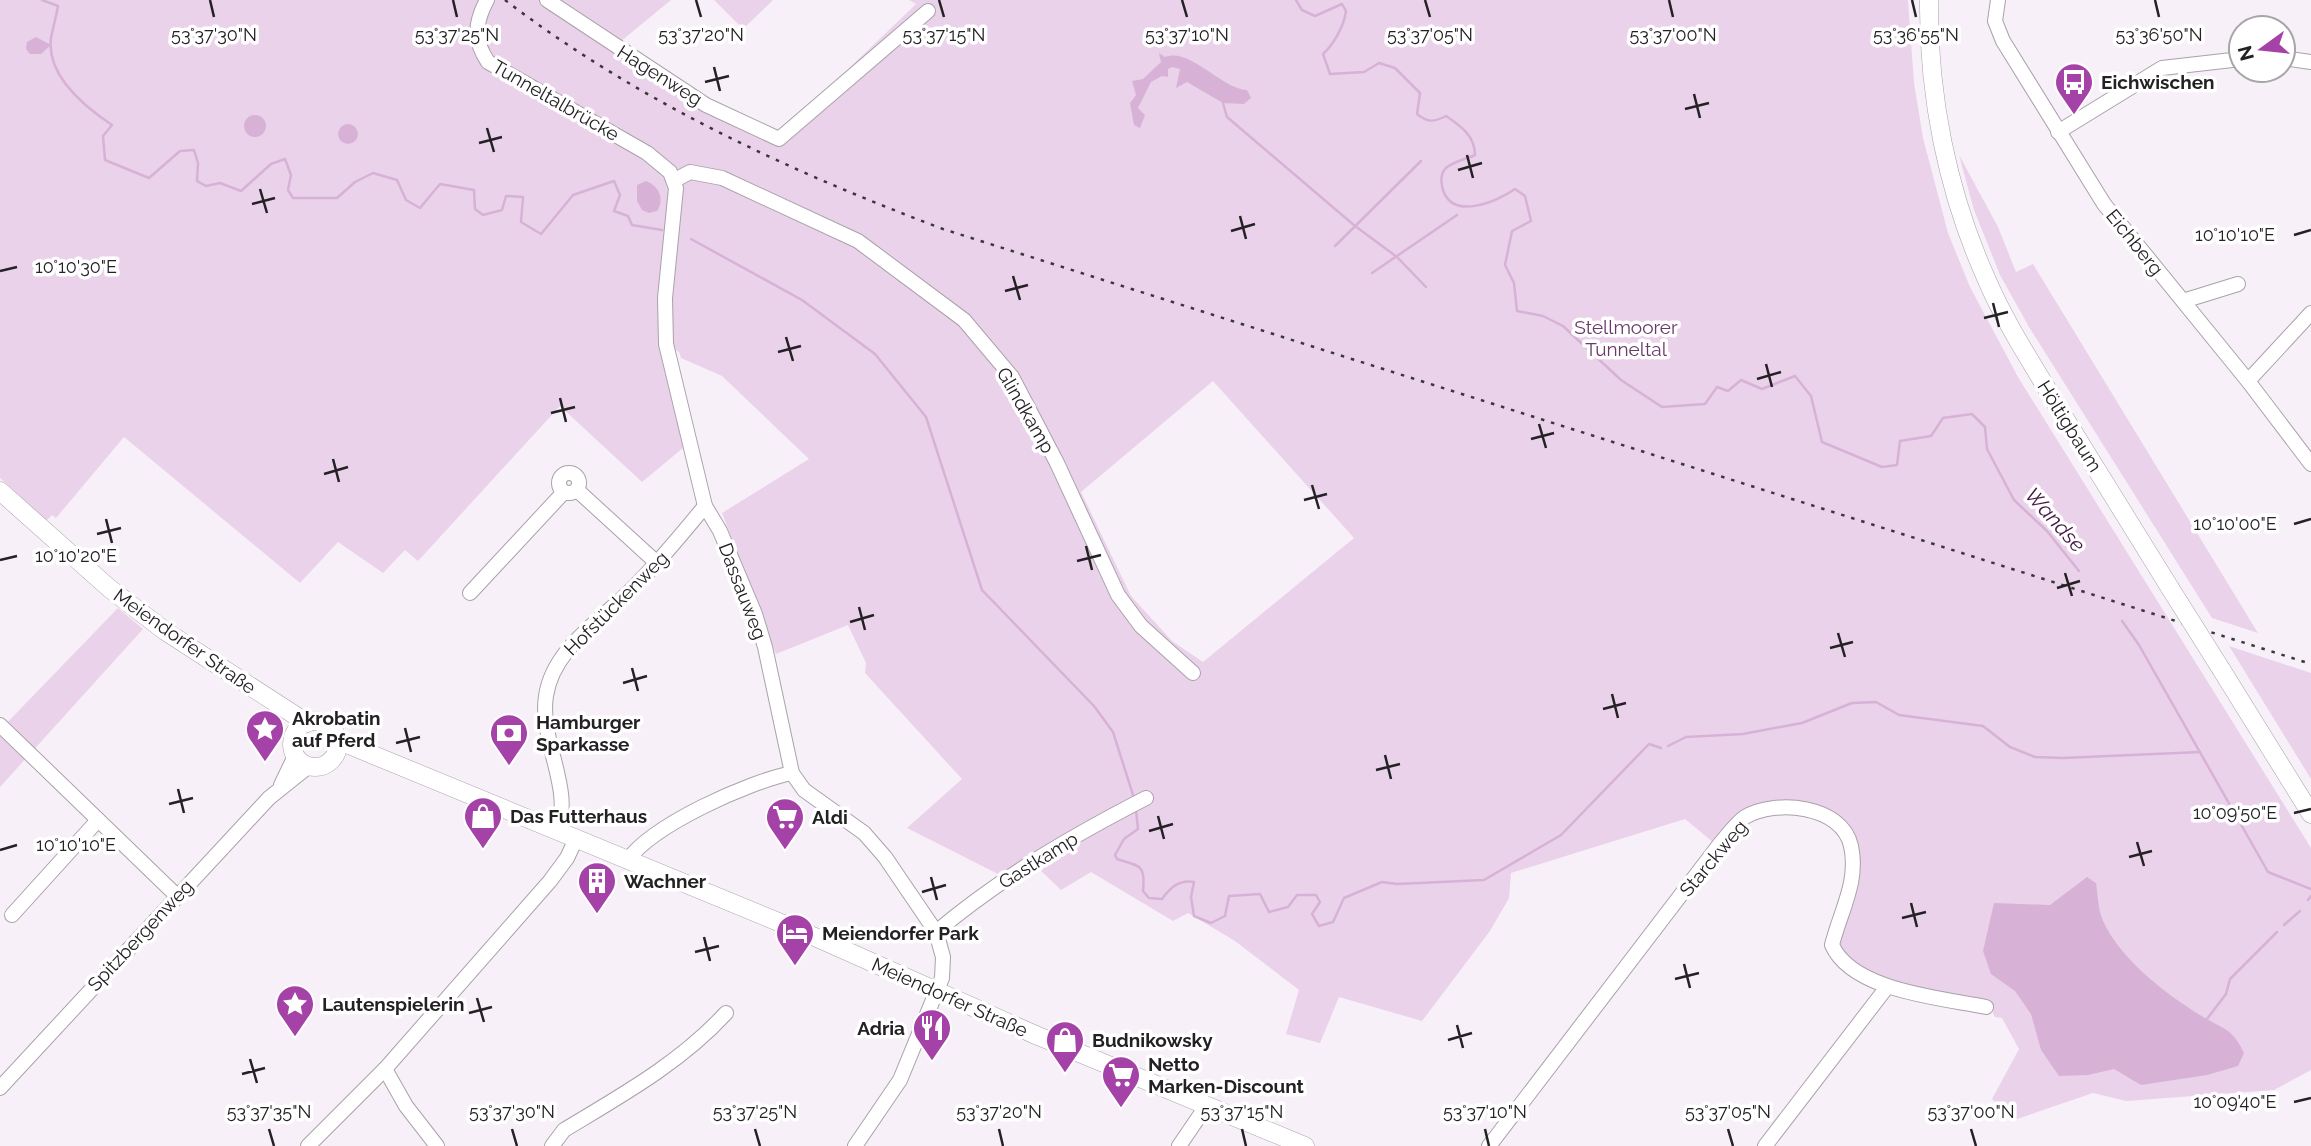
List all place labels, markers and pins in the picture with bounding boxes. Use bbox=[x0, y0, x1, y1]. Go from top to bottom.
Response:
bus stop icon: Eichwischen bbox=[2053, 61, 2095, 116]
place label: Eichwischen bbox=[2101, 71, 2215, 93]
place label: Akrobatin auf Pferd bbox=[292, 707, 381, 751]
place icon: Akrobatin auf Pferd bbox=[244, 708, 286, 763]
place label: Hamburger Sparkasse bbox=[536, 711, 641, 755]
bank icon: Hamburger Sparkasse bbox=[488, 712, 530, 767]
shop icon: Das Futterhaus bbox=[462, 795, 504, 850]
supermarket icon: Aldi bbox=[764, 796, 806, 851]
place label: Das Futterhaus bbox=[510, 805, 647, 827]
place label: Aldi bbox=[812, 806, 848, 828]
building icon: Wachner bbox=[576, 860, 618, 915]
place label: Wachner bbox=[624, 870, 707, 892]
hotel icon: Meiendorfer Park bbox=[774, 912, 816, 967]
place label: Meiendorfer Park bbox=[822, 922, 979, 944]
place icon: Lautenspielerin bbox=[274, 983, 316, 1038]
place label: Lautenspielerin bbox=[322, 993, 464, 1015]
restaurant icon: Adria bbox=[911, 1007, 953, 1062]
place label: Adria bbox=[857, 1017, 905, 1039]
shop icon: Budnikowsky bbox=[1044, 1019, 1086, 1074]
place label: Budnikowsky bbox=[1092, 1029, 1213, 1051]
place label: Netto Marken-Discount bbox=[1148, 1053, 1305, 1097]
supermarket icon: Netto Marken-Discount bbox=[1100, 1054, 1142, 1109]

